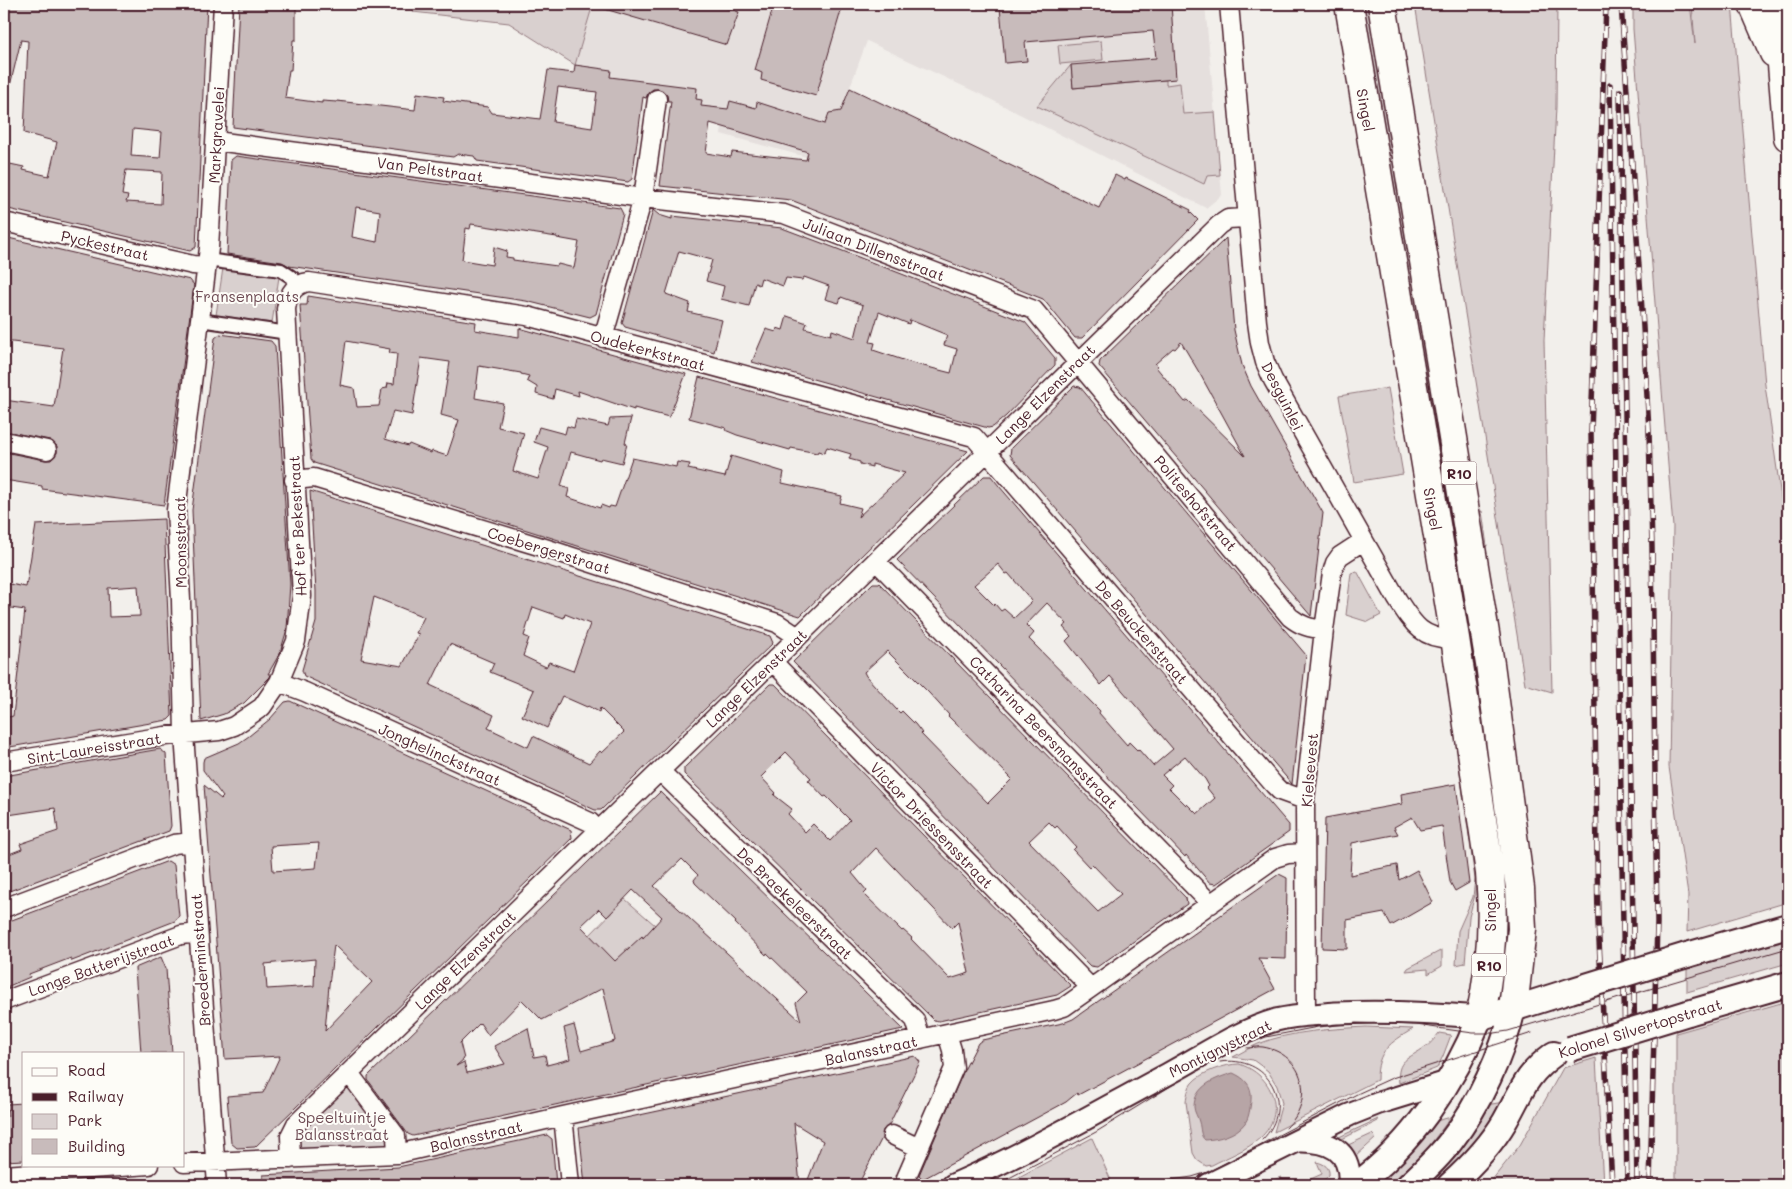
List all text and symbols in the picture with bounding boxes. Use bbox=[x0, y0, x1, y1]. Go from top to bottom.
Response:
street label: Markgravelei bbox=[203, 86, 229, 184]
street label: Singel bbox=[1352, 87, 1380, 133]
street label: Van Peltstraat bbox=[375, 152, 485, 186]
street label: Juliaan Dillensstraat bbox=[800, 213, 948, 285]
street label: Pyckestraat bbox=[59, 225, 151, 265]
park label: Fransenplaats bbox=[195, 286, 299, 306]
street label: Oudekerkstraat bbox=[588, 325, 708, 375]
street label: Lange Elzenstraat bbox=[991, 340, 1099, 448]
street label: Desguinlei bbox=[1257, 358, 1309, 434]
street label: Politeshofstraat bbox=[1150, 451, 1242, 555]
street label: Hof ter Bekestraat bbox=[283, 455, 311, 597]
road number: R10 bbox=[1442, 462, 1476, 484]
street label: Singel bbox=[1419, 486, 1447, 532]
street label: Moonsstraat bbox=[169, 496, 191, 588]
street label: Coebergerstraat bbox=[485, 522, 613, 578]
street label: De Beuckerstraat bbox=[1091, 576, 1193, 688]
street label: Lange Elzenstraat bbox=[701, 624, 811, 732]
street label: Catharina Beersmansstraat bbox=[965, 651, 1123, 813]
street label: Jonghelinckstraat bbox=[376, 718, 504, 790]
street label: Sint-Laureisstraat bbox=[26, 728, 162, 768]
street label: Kielsevest bbox=[1296, 732, 1322, 808]
street label: Victor Driessensstraat bbox=[866, 757, 998, 893]
street label: De Braekeleerstraat bbox=[733, 842, 857, 964]
street label: Singel bbox=[1480, 888, 1500, 932]
street label: Broederminstraat bbox=[185, 893, 215, 1027]
street label: Lange Elzenstraat bbox=[410, 906, 520, 1014]
street label: Lange Batterijstraat bbox=[26, 929, 176, 1001]
road number: R10 bbox=[1472, 954, 1506, 976]
street label: Kolonel Silvertopstraat bbox=[1556, 994, 1724, 1062]
street label: Montignystraat bbox=[1165, 1014, 1275, 1082]
street label: Balansstraat bbox=[823, 1030, 919, 1070]
legend bbox=[22, 1052, 185, 1166]
text: Road bbox=[68, 1060, 105, 1080]
text: Railway bbox=[68, 1086, 124, 1106]
park label: Speeltuintje Balansstraat bbox=[295, 1107, 389, 1144]
text: Park bbox=[68, 1110, 102, 1130]
street label: Balansstraat bbox=[428, 1116, 524, 1156]
text: Building bbox=[68, 1136, 125, 1156]

